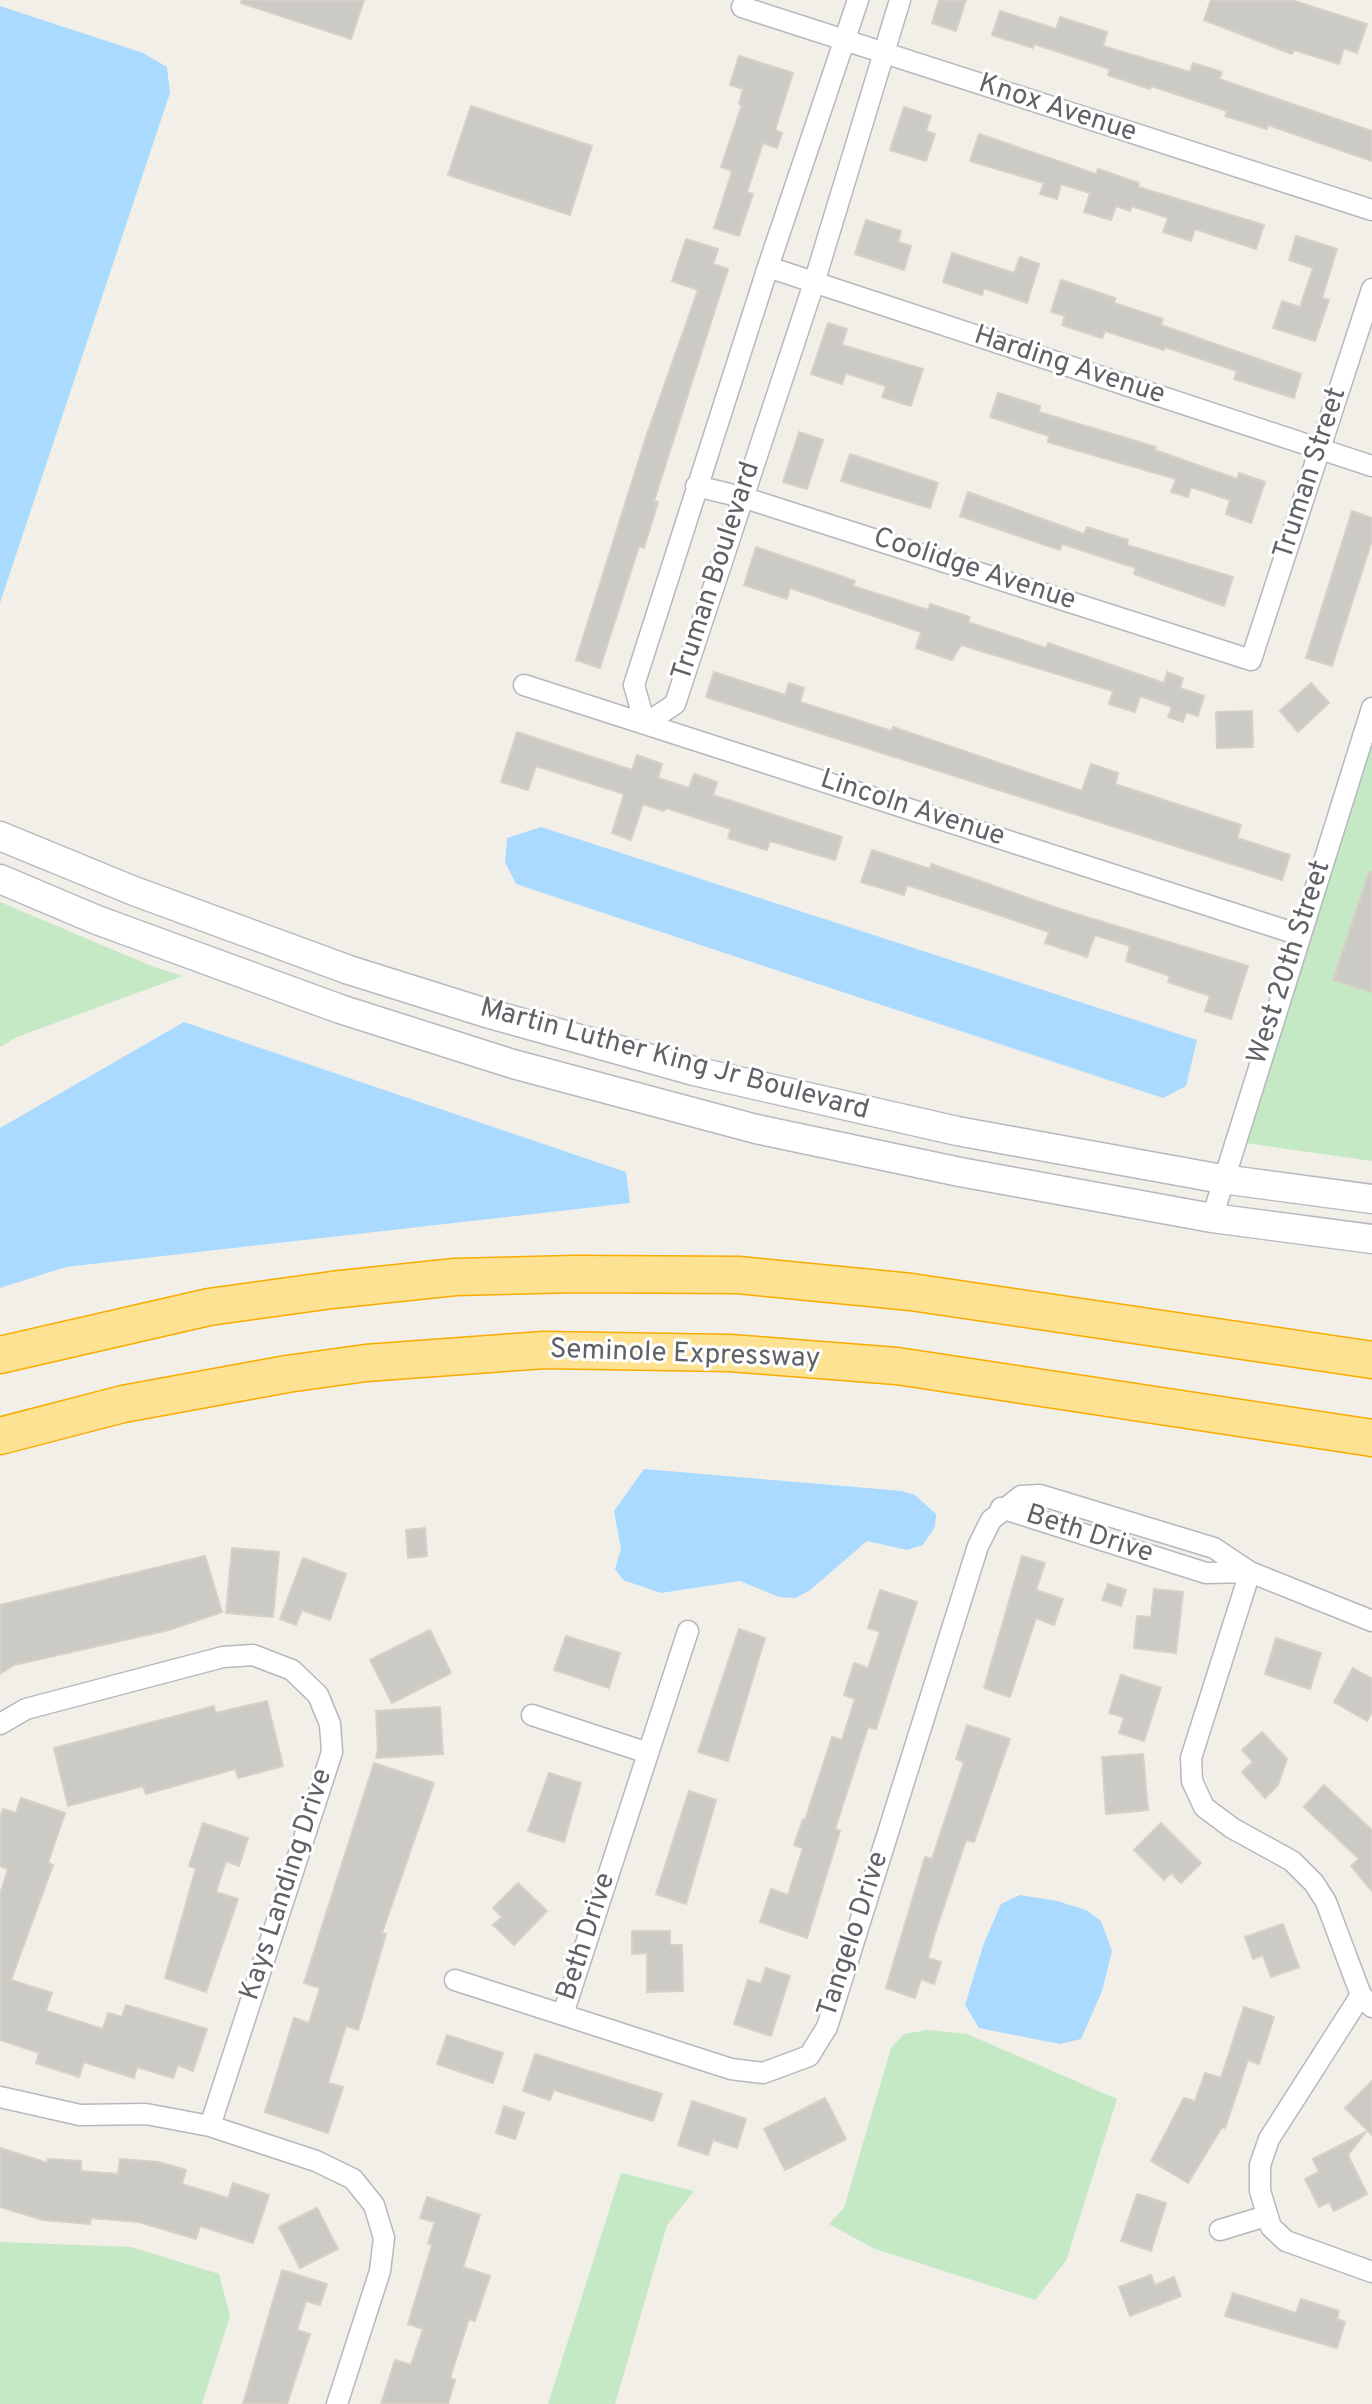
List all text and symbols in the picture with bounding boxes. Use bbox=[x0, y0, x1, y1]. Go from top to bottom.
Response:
street label: Knox Avenue bbox=[974, 69, 1140, 151]
street label: Harding Avenue bbox=[969, 320, 1169, 414]
street label: Truman Street bbox=[1268, 384, 1356, 564]
street label: Truman Boulevard bbox=[667, 458, 769, 686]
street label: Coolidge Avenue bbox=[868, 522, 1080, 620]
street label: Lincoln Avenue bbox=[815, 764, 1009, 856]
street label: West 20th Street bbox=[1242, 857, 1340, 1069]
street label: Martin Luther King Jr Boulevard bbox=[476, 993, 872, 1129]
street label: Seminole Expressway bbox=[549, 1334, 821, 1378]
street label: Beth Drive bbox=[1021, 1500, 1157, 1572]
street label: Kays Landing Drive bbox=[235, 1765, 341, 2005]
street label: Tangelo Drive bbox=[812, 1848, 898, 2022]
street label: Beth Drive bbox=[552, 1869, 624, 2005]

